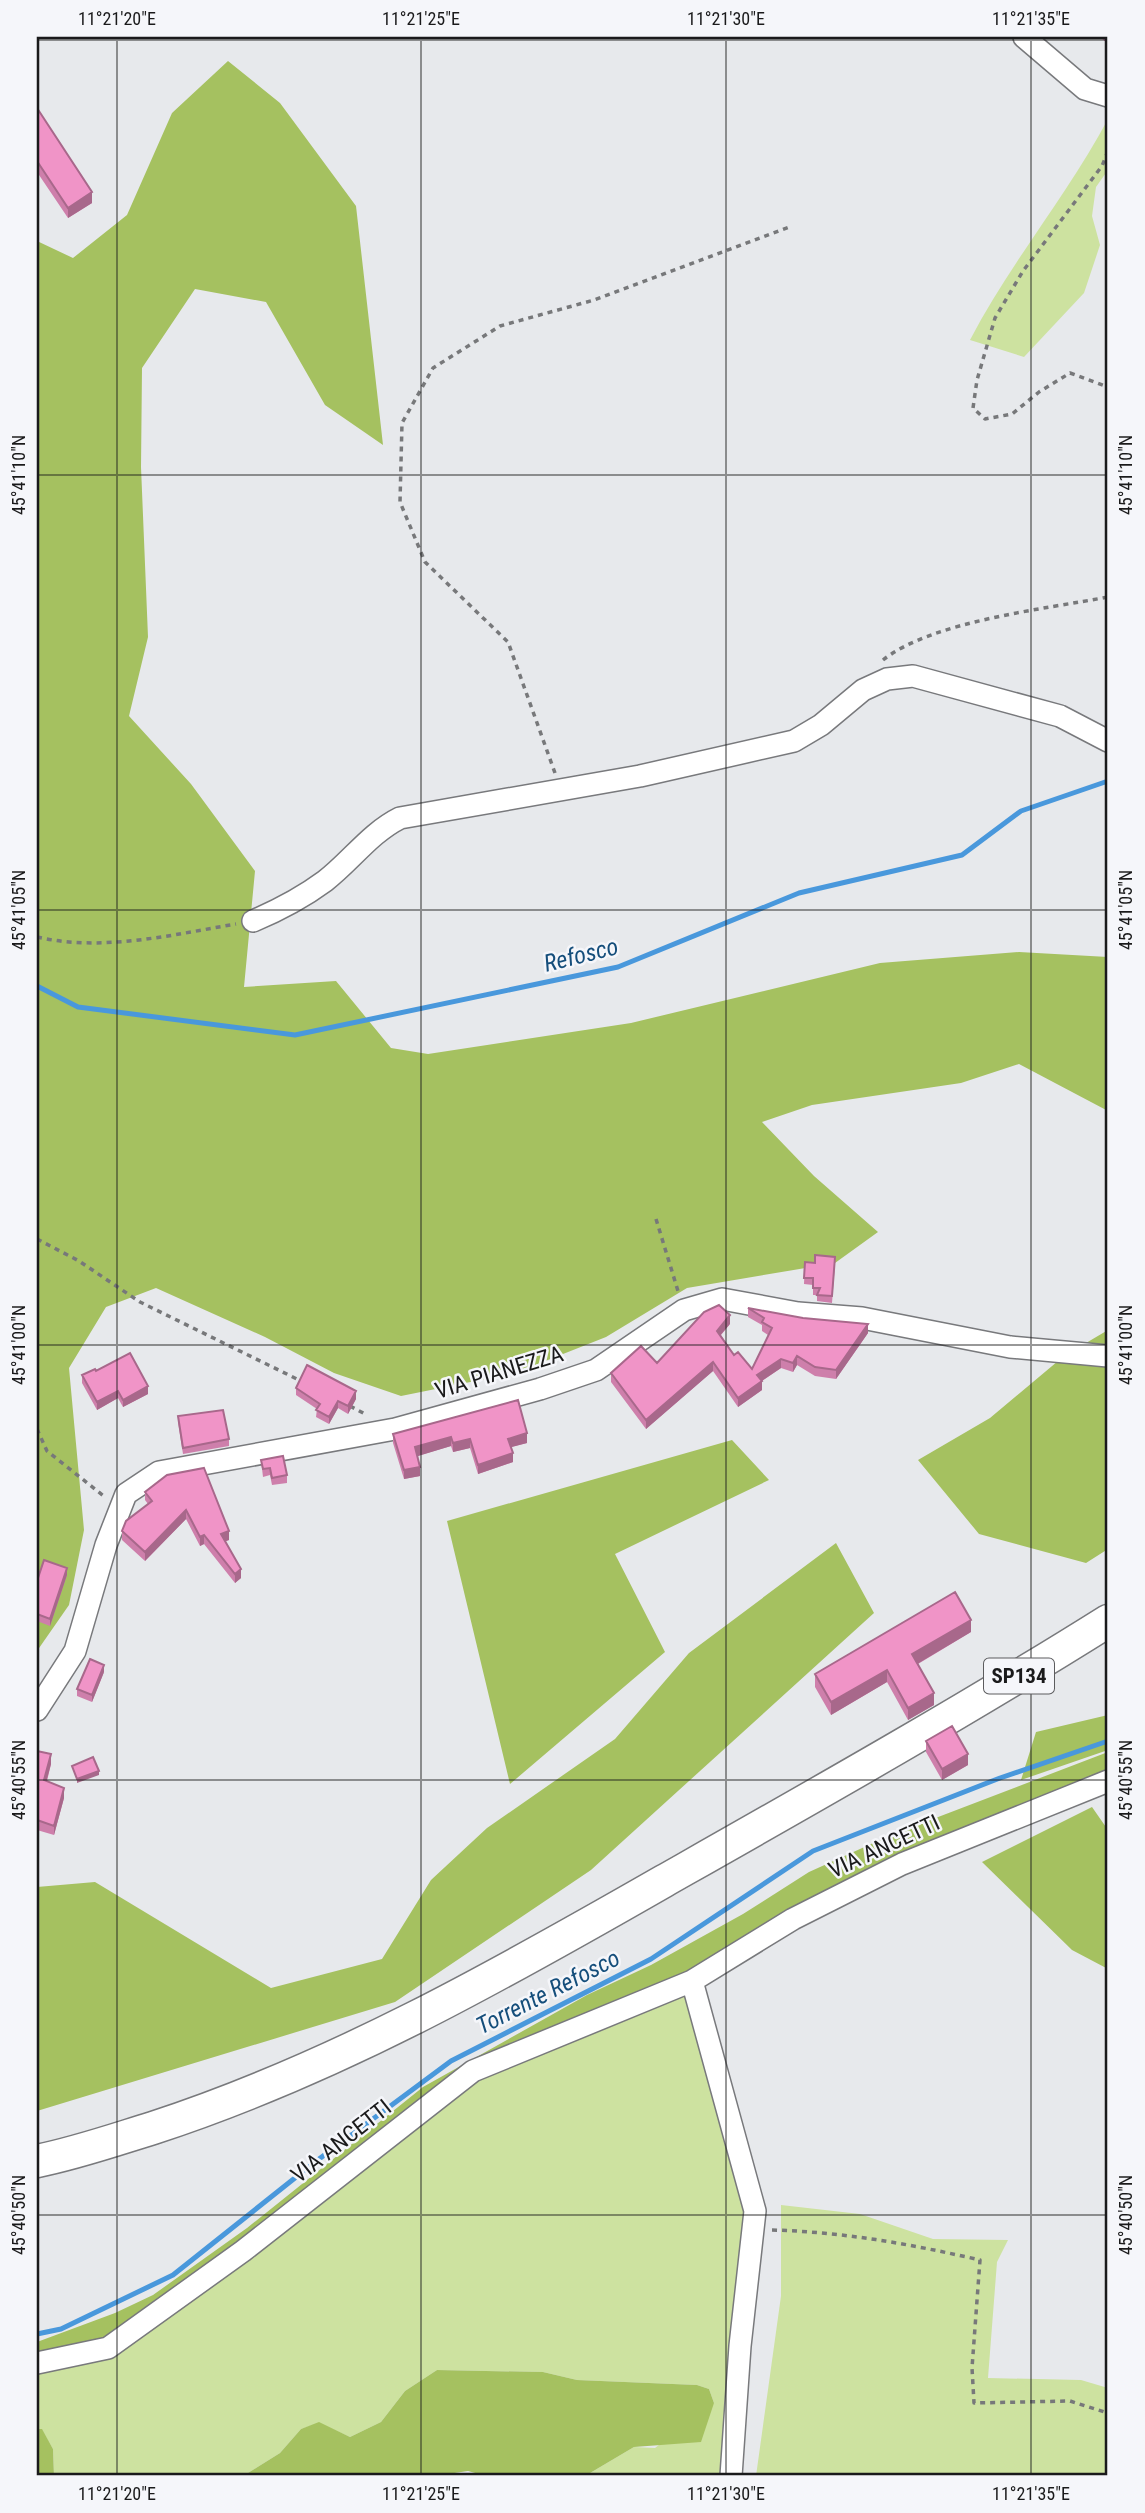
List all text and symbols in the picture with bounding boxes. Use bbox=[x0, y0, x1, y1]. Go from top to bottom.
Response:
text: 11°21'20"E bbox=[78, 8, 156, 29]
text: 11°21'25"E bbox=[382, 8, 460, 29]
text: 11°21'30"E bbox=[687, 8, 765, 29]
text: 11°21'35"E bbox=[992, 8, 1070, 29]
text: 45°41'10"N bbox=[8, 435, 29, 515]
text: 45°41'10"N bbox=[1115, 435, 1136, 515]
text: 45°41'05"N bbox=[8, 870, 29, 950]
text: 45°41'05"N bbox=[1115, 870, 1136, 950]
water label: Refosco bbox=[541, 932, 621, 978]
text: 45°41'00"N bbox=[8, 1305, 29, 1385]
text: 45°41'00"N bbox=[1115, 1305, 1136, 1385]
street label: VIA PIANEZZA bbox=[432, 1340, 566, 1405]
road number: SP134 bbox=[984, 1658, 1054, 1694]
text: 45°40'55"N bbox=[8, 1740, 29, 1820]
text: 45°40'55"N bbox=[1115, 1740, 1136, 1820]
street label: VIA ANCETTI bbox=[824, 1809, 944, 1884]
water label: Torrente Refosco bbox=[472, 1944, 624, 2040]
street label: VIA ANCETTI bbox=[286, 2094, 397, 2189]
text: 45°40'50"N bbox=[8, 2175, 29, 2255]
text: 45°40'50"N bbox=[1115, 2175, 1136, 2255]
text: 11°21'20"E bbox=[78, 2483, 156, 2504]
text: 11°21'25"E bbox=[382, 2483, 460, 2504]
text: 11°21'30"E bbox=[687, 2483, 765, 2504]
text: 11°21'35"E bbox=[992, 2483, 1070, 2504]

